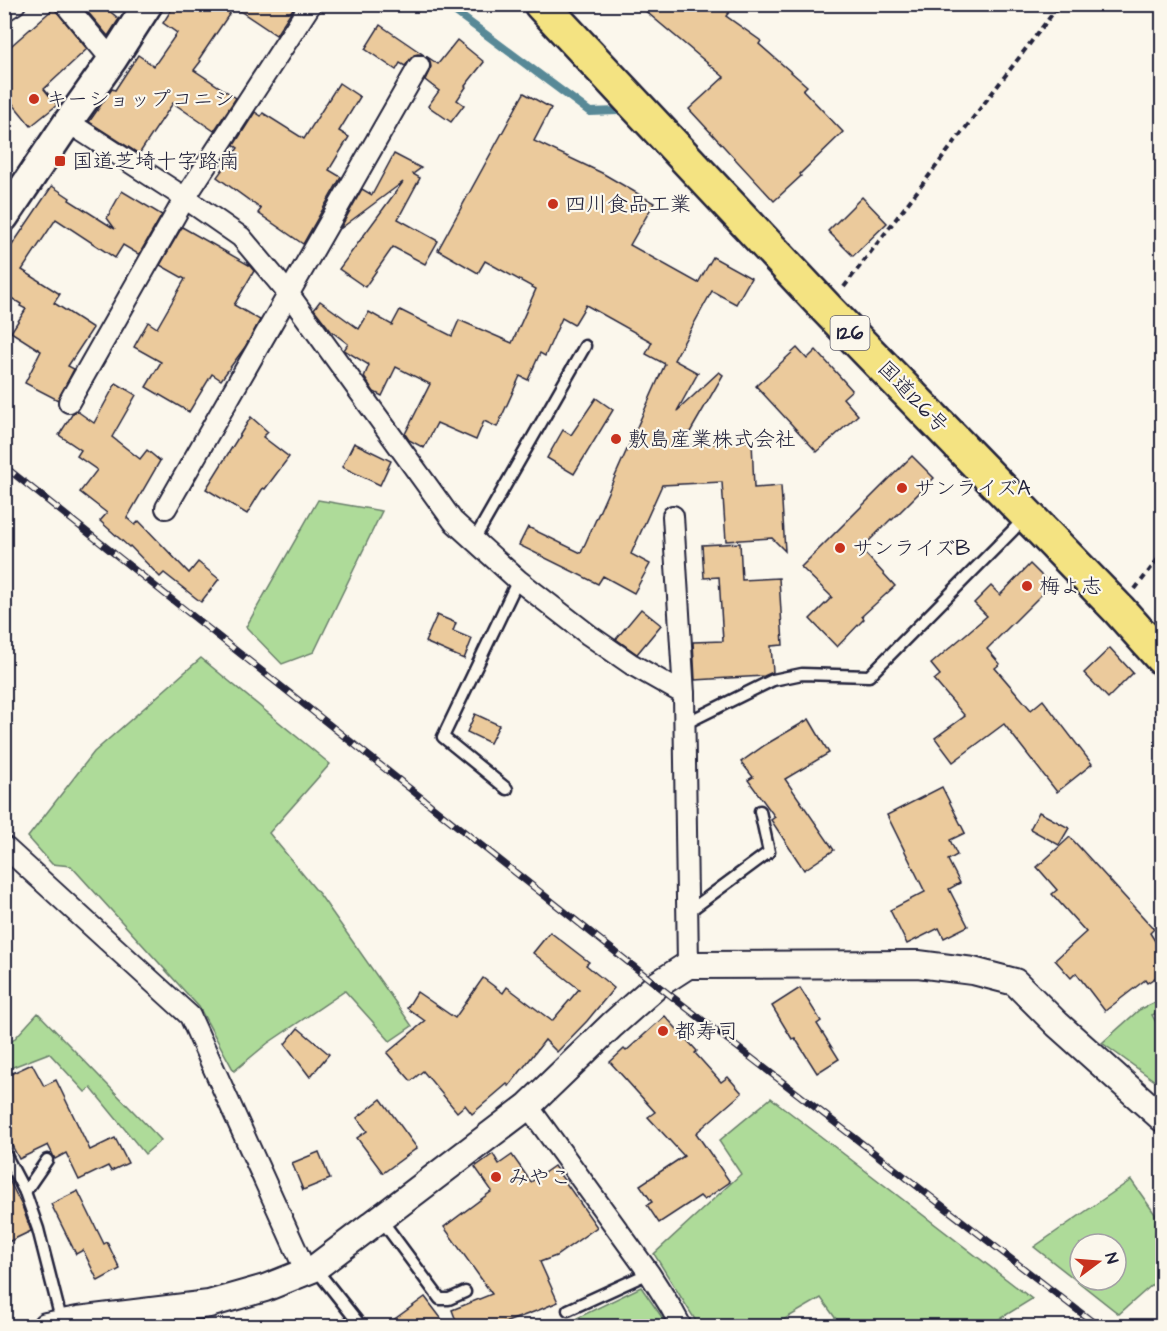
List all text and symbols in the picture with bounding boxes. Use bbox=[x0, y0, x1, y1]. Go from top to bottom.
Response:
place label: キーショップコニシ bbox=[46, 85, 235, 114]
marker: キーショップコニシ bbox=[27, 92, 41, 106]
place label: 国道芝埼十字路南 bbox=[72, 147, 240, 176]
marker: 国道芝埼十字路南 bbox=[53, 154, 67, 168]
place label: 四川食品工業 bbox=[565, 190, 691, 219]
marker: 四川食品工業 bbox=[546, 197, 560, 211]
road number: 126 bbox=[830, 316, 870, 350]
street label: 国道126号 bbox=[871, 354, 955, 440]
place label: 敷島産業株式会社 bbox=[628, 425, 796, 454]
marker: 敷島産業株式会社 bbox=[609, 432, 623, 446]
place label: サンライズA bbox=[914, 474, 1031, 503]
marker: サンライズA bbox=[895, 481, 909, 495]
place label: サンライズB bbox=[852, 534, 970, 563]
marker: サンライズB bbox=[833, 541, 847, 555]
place label: 梅よ志 bbox=[1039, 572, 1102, 601]
marker: 梅よ志 bbox=[1020, 579, 1034, 593]
place label: 都寿司 bbox=[675, 1017, 738, 1046]
marker: 都寿司 bbox=[656, 1024, 670, 1038]
place label: みやこ bbox=[508, 1163, 571, 1192]
marker: みやこ bbox=[489, 1170, 503, 1184]
north arrow bbox=[1068, 1232, 1128, 1292]
text: N bbox=[1100, 1250, 1123, 1266]

